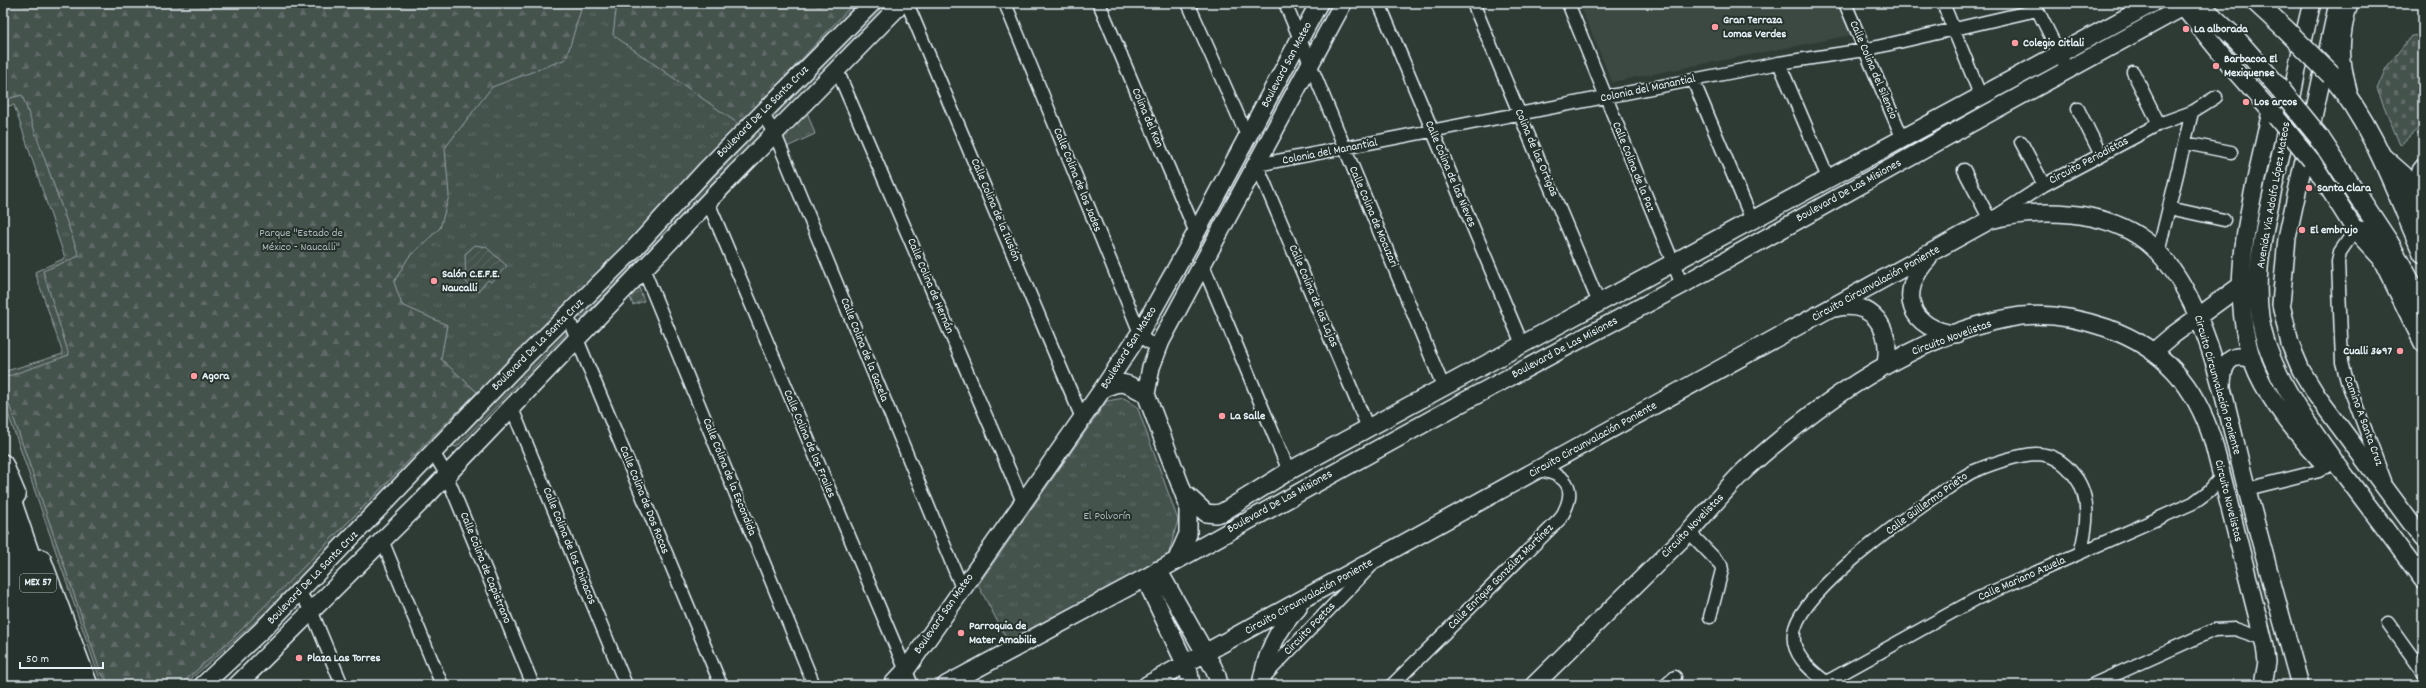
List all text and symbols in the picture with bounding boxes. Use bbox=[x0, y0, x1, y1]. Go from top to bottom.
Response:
place label: Gran Terraza Lomas Verdes bbox=[1723, 12, 1786, 43]
street label: Calle Colina del Silencio bbox=[1845, 18, 1901, 122]
street label: Boulevard San Mateo bbox=[1257, 19, 1317, 111]
place label: La alborada bbox=[2194, 21, 2249, 38]
marker: Gran Terraza Lomas Verdes bbox=[1710, 22, 1720, 32]
marker: La alborada bbox=[2181, 24, 2191, 34]
place label: Colegio Citlali bbox=[2023, 35, 2085, 52]
marker: Colegio Citlali bbox=[2010, 38, 2020, 48]
place label: Barbacoa El Mexiquense bbox=[2224, 51, 2278, 82]
marker: Barbacoa El Mexiquense bbox=[2211, 61, 2221, 71]
street label: Boulevard De La Santa Cruz bbox=[713, 62, 813, 162]
street label: Colonia del Manantial bbox=[1599, 71, 1697, 107]
street label: Colina del Kan bbox=[1127, 85, 1167, 151]
place label: Los arcos bbox=[2254, 94, 2297, 111]
marker: Los arcos bbox=[2241, 97, 2251, 107]
street label: Colina de las Ortigas bbox=[1510, 106, 1562, 200]
street label: Calle Colina de las Nieves bbox=[1420, 118, 1480, 230]
street label: Calle Colina de la Paz bbox=[1607, 119, 1659, 215]
street label: Avenida Via Adolfo López Mateos bbox=[2253, 120, 2295, 270]
street label: Calle Colina de los Jades bbox=[1048, 125, 1106, 235]
street label: Circuito Periodistas bbox=[2046, 133, 2132, 189]
street label: Colonia del Manantial bbox=[1281, 134, 1379, 170]
street label: Boulevard De Las Misiones bbox=[1793, 155, 1905, 227]
street label: Calle Colina de la Ilusión bbox=[966, 156, 1025, 265]
street label: Calle Colina de Mocuzari bbox=[1344, 164, 1402, 270]
place label: Santa Clara bbox=[2317, 180, 2372, 197]
marker: Santa Clara bbox=[2304, 183, 2314, 193]
place label: El embrujo bbox=[2310, 222, 2359, 239]
park label: Parque "Estado de México - Naucalli" bbox=[259, 225, 343, 256]
marker: El embrujo bbox=[2297, 225, 2307, 235]
street label: Calle Colina de Hernán bbox=[902, 236, 958, 337]
street label: Calle Colina de las Lajas bbox=[1284, 242, 1342, 350]
street label: Circuito Circunvalación Poniente bbox=[1809, 242, 1943, 326]
place label: Salón C.E.F.E. Naucalli bbox=[442, 266, 500, 297]
marker: Salón C.E.F.E. Naucalli bbox=[429, 276, 439, 286]
street label: Boulevard De La Santa Cruz bbox=[488, 295, 588, 395]
street label: Calle Colina de la Gacela bbox=[835, 295, 893, 405]
street label: Boulevard San Mateo bbox=[1097, 303, 1161, 393]
street label: Boulevard De Las Misiones bbox=[1509, 313, 1621, 383]
street label: Circuito Circunvalación Poniente bbox=[2189, 313, 2245, 457]
street label: Circuito Novelistas bbox=[1910, 316, 1994, 360]
place label: Cualli 3697 bbox=[2343, 343, 2392, 360]
marker: Cualli 3697 bbox=[2395, 346, 2405, 356]
place label: Agora bbox=[202, 368, 231, 385]
marker: Agora bbox=[189, 371, 199, 381]
street label: Camino A Santa Cruz bbox=[2339, 374, 2387, 469]
street label: Calle Colina de los Frailes bbox=[779, 387, 839, 501]
street label: Circuito Circunvalación Poniente bbox=[1526, 398, 1660, 482]
place label: La Salle bbox=[1230, 408, 1266, 425]
marker: La Salle bbox=[1217, 411, 1227, 421]
street label: Calle Colina de la Escondida bbox=[698, 416, 761, 539]
street label: Calle Colina de Dos Rocas bbox=[615, 443, 673, 557]
street label: Circuito Novelistas bbox=[2210, 458, 2246, 544]
street label: Boulevard De Las Misiones bbox=[1224, 466, 1336, 538]
street label: Calle Guillermo Prieto bbox=[1883, 468, 1971, 540]
street label: Calle Colina de los Chinacos bbox=[538, 485, 600, 607]
street label: Circuito Novelistas bbox=[1658, 490, 1728, 562]
park label: El Polvorín bbox=[1083, 508, 1131, 525]
street label: Calle Colina de Capistrano bbox=[455, 510, 515, 626]
street label: Calle Enrique González Martínez bbox=[1444, 520, 1558, 634]
street label: Boulevard De La Santa Cruz bbox=[264, 527, 363, 629]
street label: Calle Mariano Azuela bbox=[1976, 552, 2069, 606]
street label: Circuito Circunvalación Poniente bbox=[1242, 555, 1376, 639]
street label: Boulevard San Mateo bbox=[910, 570, 978, 658]
road number: MEX 57 bbox=[20, 574, 56, 592]
street label: Circuito Poetas bbox=[1280, 598, 1340, 660]
place label: Parroquia de Mater Amabilis bbox=[969, 618, 1037, 649]
marker: Parroquia de Mater Amabilis bbox=[956, 628, 966, 638]
scale bar bbox=[20, 644, 103, 670]
place label: Plaza Las Torres bbox=[307, 650, 381, 667]
text: 50 m bbox=[26, 651, 49, 668]
marker: Plaza Las Torres bbox=[294, 653, 304, 663]

